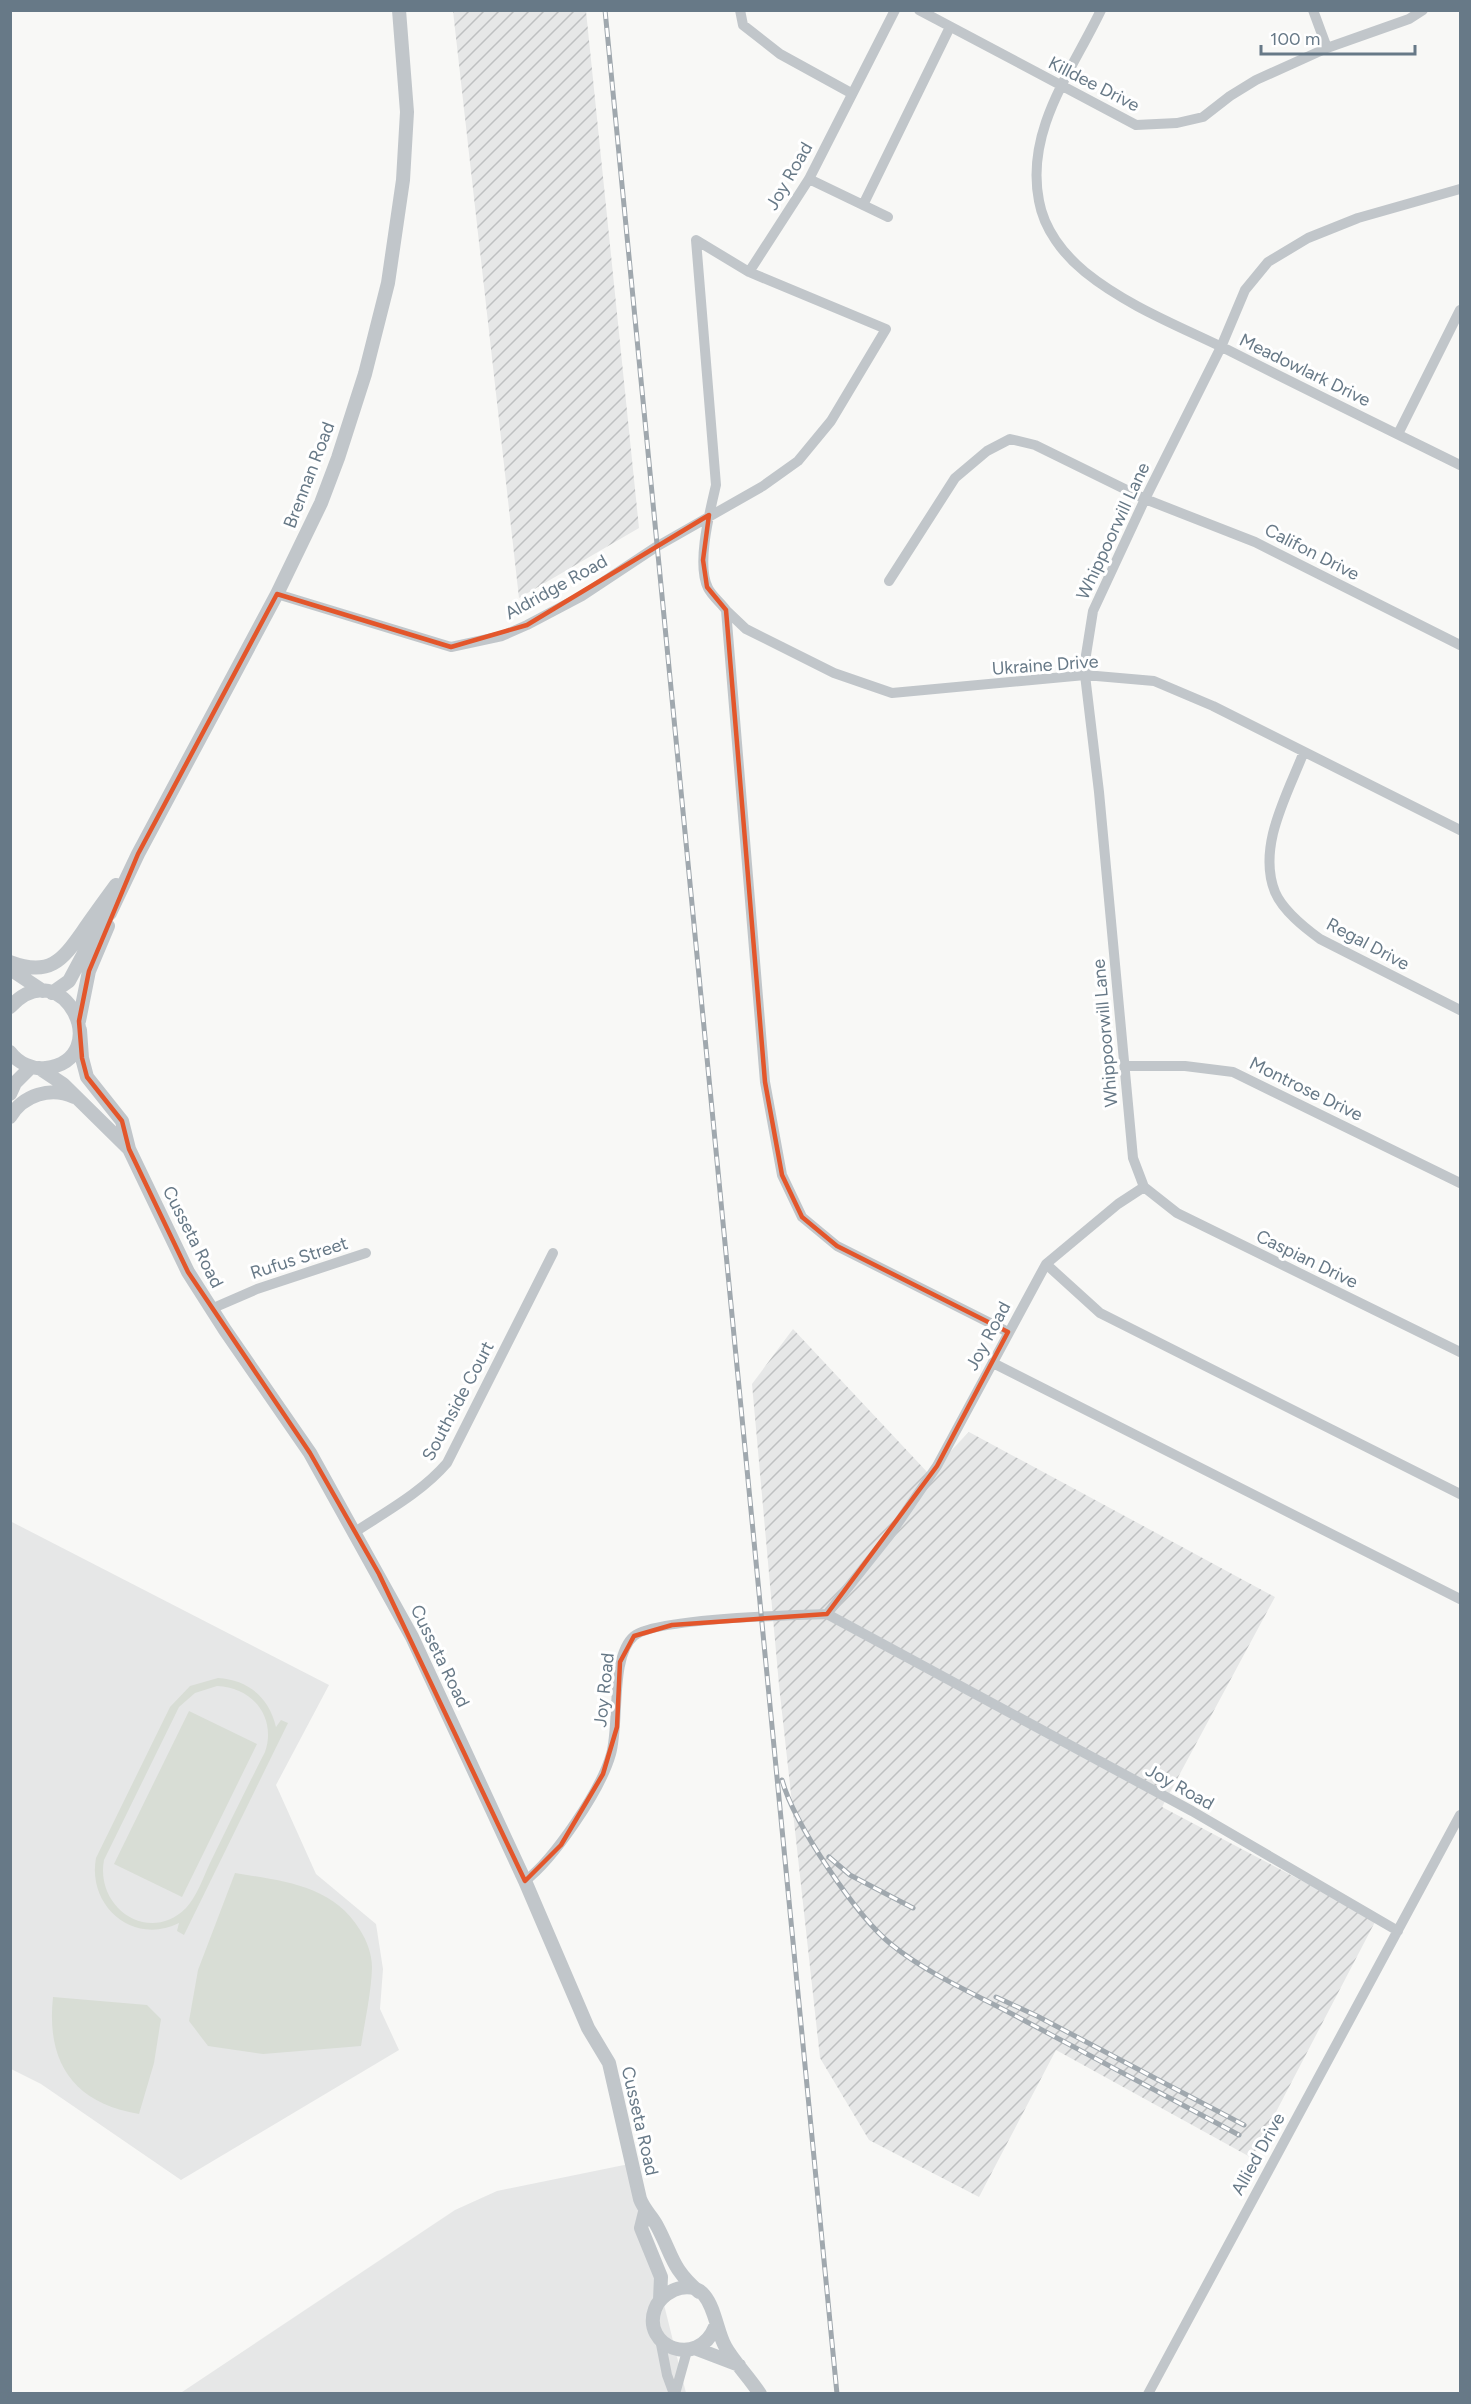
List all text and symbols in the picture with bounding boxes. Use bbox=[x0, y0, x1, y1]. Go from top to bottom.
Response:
scale bar bbox=[1261, 18, 1416, 56]
text: 100 m bbox=[1270, 28, 1320, 50]
street label: Killdee Drive bbox=[1045, 52, 1143, 116]
street label: Joy Road bbox=[761, 138, 817, 214]
street label: Meadowlark Drive bbox=[1236, 329, 1374, 411]
street label: Brennan Road bbox=[279, 419, 339, 531]
street label: Whippoorwill Lane bbox=[1072, 459, 1154, 603]
street label: Califon Drive bbox=[1261, 519, 1363, 585]
street label: Aldridge Road bbox=[501, 550, 611, 624]
street label: Ukraine Drive bbox=[991, 650, 1099, 680]
street label: Regal Drive bbox=[1323, 913, 1413, 975]
street label: Whippoorwill Lane bbox=[1088, 958, 1122, 1108]
street label: Montrose Drive bbox=[1246, 1052, 1366, 1126]
street label: Cusseta Road bbox=[158, 1182, 228, 1292]
street label: Caspian Drive bbox=[1252, 1225, 1362, 1293]
street label: Rufus Street bbox=[247, 1232, 351, 1284]
street label: Joy Road bbox=[961, 1298, 1015, 1374]
street label: Southside Court bbox=[417, 1337, 499, 1464]
street label: Cusseta Road bbox=[406, 1601, 474, 1711]
street label: Joy Road bbox=[589, 1652, 619, 1728]
street label: Joy Road bbox=[1142, 1759, 1218, 1815]
street label: Cusseta Road bbox=[617, 2064, 663, 2178]
street label: Allied Drive bbox=[1226, 2109, 1290, 2199]

